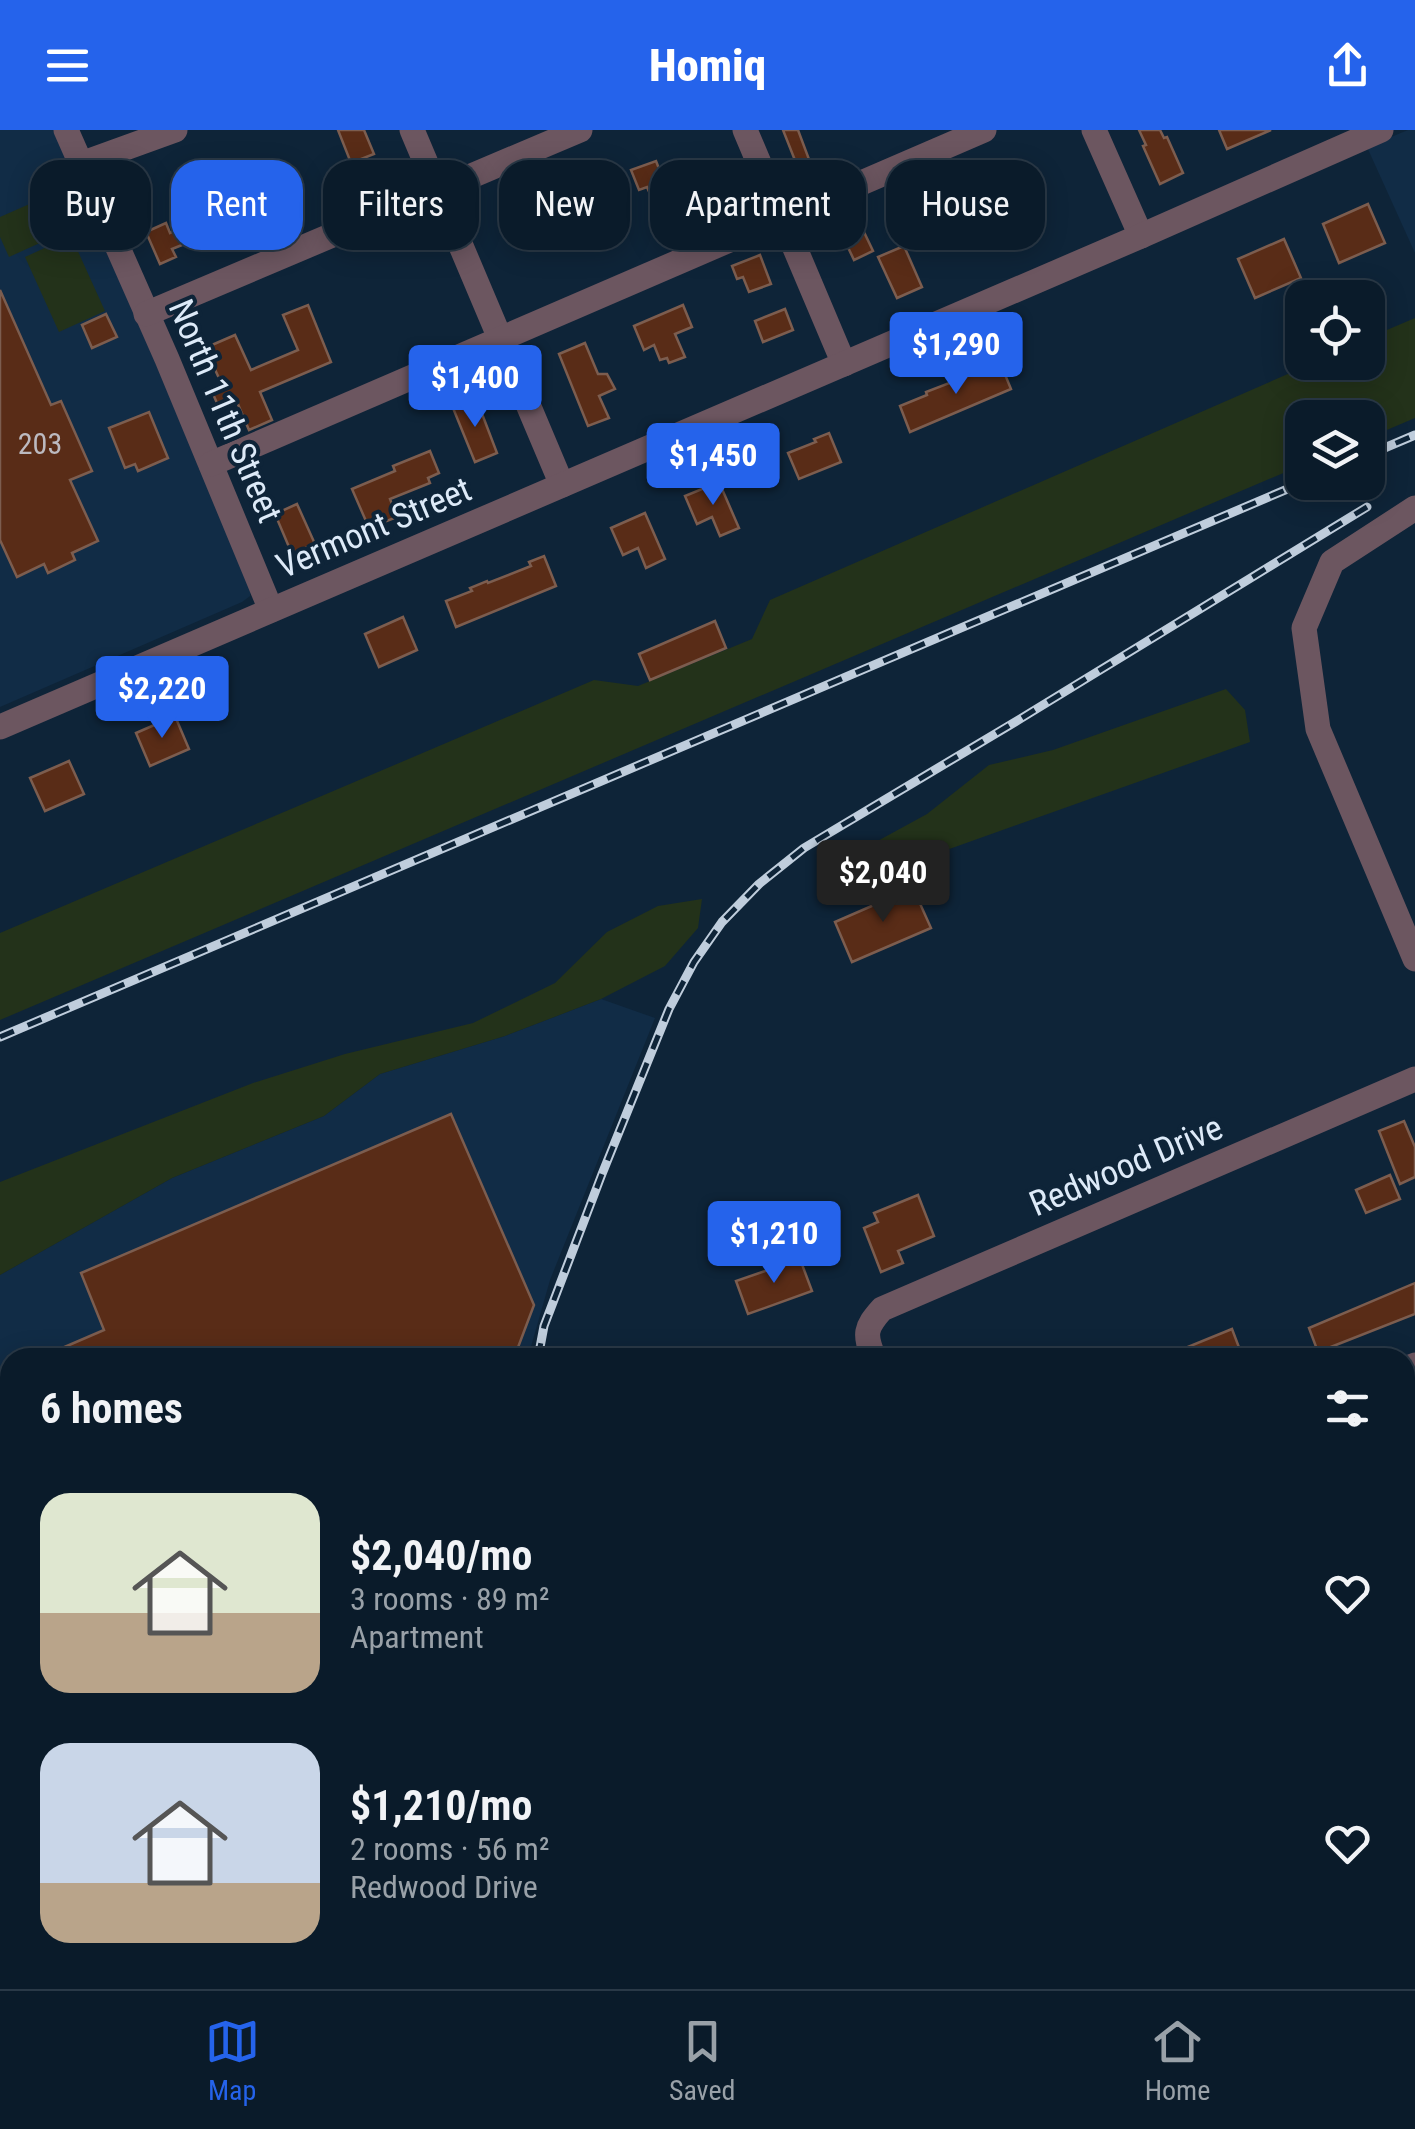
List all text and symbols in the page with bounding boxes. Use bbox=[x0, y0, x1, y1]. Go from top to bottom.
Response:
icon: menu bbox=[40, 38, 95, 93]
icon: share bbox=[1320, 38, 1375, 93]
text: Homiq bbox=[649, 39, 766, 92]
chip: Buy bbox=[30, 160, 151, 250]
chip: Rent bbox=[171, 160, 303, 250]
chip: Filters bbox=[323, 160, 479, 250]
chip: New bbox=[499, 160, 630, 250]
chip: Apartment bbox=[650, 160, 866, 250]
chip: House bbox=[886, 160, 1045, 250]
map controls bbox=[1285, 280, 1385, 500]
button: locate bbox=[1285, 280, 1385, 380]
street label: North 11th Street bbox=[160, 293, 290, 529]
pin: $1,290 bbox=[875, 312, 1037, 397]
text: $1,290 bbox=[912, 325, 1000, 363]
pin: $1,400 bbox=[394, 345, 556, 430]
text: $1,400 bbox=[431, 358, 519, 396]
button: layers bbox=[1285, 400, 1385, 500]
pin: $1,450 bbox=[632, 423, 794, 508]
house number: 203 bbox=[18, 426, 62, 461]
text: $1,450 bbox=[669, 436, 757, 474]
street label: Vermont Street bbox=[271, 469, 477, 587]
pin: $2,220 bbox=[81, 656, 243, 741]
text: $2,220 bbox=[118, 669, 206, 707]
pin: $2,040 bbox=[802, 840, 964, 925]
text: $2,040 bbox=[839, 853, 927, 891]
street label: Redwood Drive bbox=[1023, 1107, 1229, 1225]
pin: $1,210 bbox=[693, 1201, 855, 1286]
text: $1,210 bbox=[730, 1214, 818, 1252]
icon: filters bbox=[1320, 1381, 1375, 1436]
text: 6 homes bbox=[40, 1384, 183, 1433]
text: $2,040/mo bbox=[350, 1531, 532, 1580]
icon: home bbox=[120, 1533, 240, 1653]
icon: heart bbox=[1320, 1566, 1375, 1621]
text: 3 rooms · 89 m² bbox=[350, 1580, 549, 1618]
text: Apartment bbox=[350, 1618, 484, 1656]
text: $1,210/mo bbox=[350, 1781, 532, 1830]
icon: home bbox=[120, 1783, 240, 1903]
icon: heart bbox=[1320, 1816, 1375, 1871]
text: 2 rooms · 56 m² bbox=[350, 1830, 549, 1868]
text: Redwood Drive bbox=[350, 1868, 538, 1906]
tab: Map bbox=[205, 2014, 260, 2107]
tab: Saved bbox=[669, 2014, 735, 2107]
tab: Home bbox=[1145, 2014, 1210, 2107]

